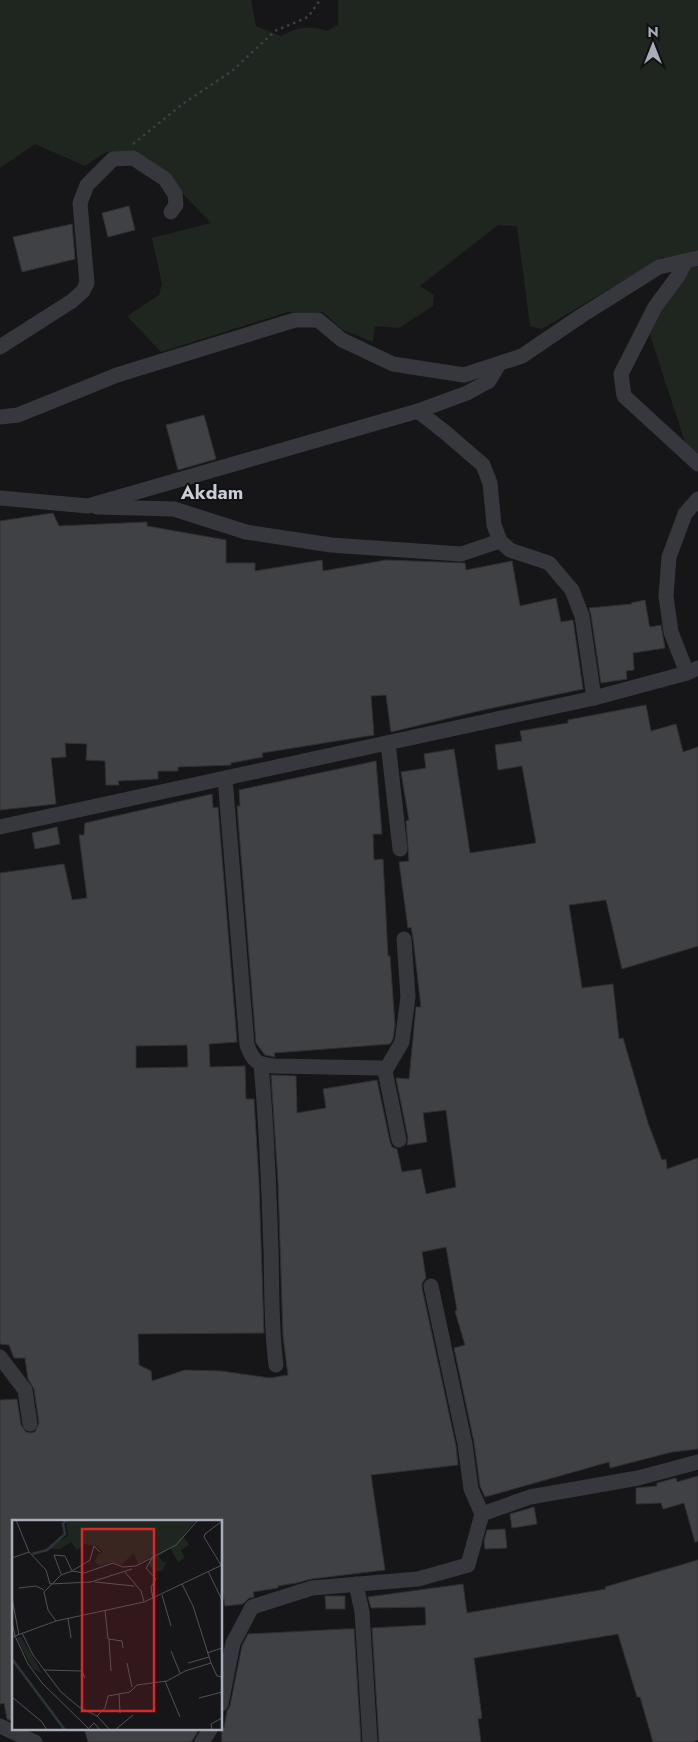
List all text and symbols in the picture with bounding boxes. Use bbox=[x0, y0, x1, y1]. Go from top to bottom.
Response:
north arrow bbox=[628, 20, 678, 70]
text: N bbox=[647, 22, 659, 42]
district label: Akdam bbox=[180, 479, 243, 506]
inset map bbox=[12, 1520, 222, 1730]

